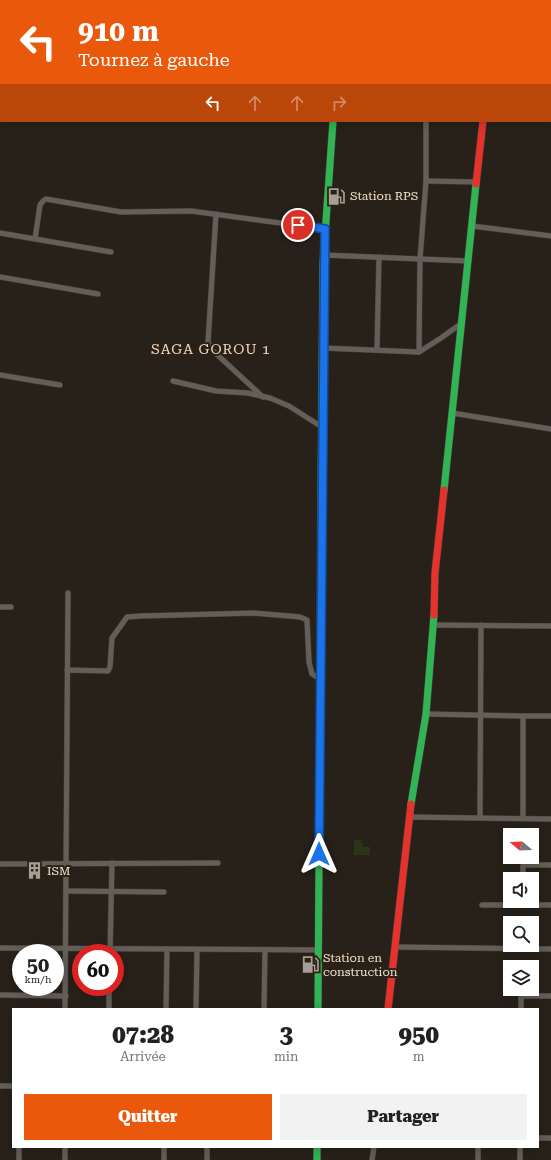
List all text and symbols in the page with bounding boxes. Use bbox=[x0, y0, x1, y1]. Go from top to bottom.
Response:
text: 910 m bbox=[78, 15, 159, 48]
icon: left bbox=[12, 16, 64, 68]
text: Tournez à gauche bbox=[78, 49, 230, 70]
icon: left bbox=[202, 92, 224, 114]
icon: ahead bbox=[244, 92, 266, 114]
icon: ahead bbox=[286, 92, 308, 114]
icon: right bbox=[328, 92, 350, 114]
fuel station icon: Station RPS bbox=[327, 186, 347, 206]
place label: Station RPS bbox=[350, 189, 418, 203]
pin bbox=[281, 208, 315, 242]
icon: arrive bbox=[287, 214, 309, 236]
district label: SAGA GOROU 1 bbox=[151, 341, 271, 357]
north arrow bbox=[503, 828, 539, 864]
map controls bbox=[503, 828, 539, 996]
position arrow bbox=[298, 833, 340, 875]
building icon: ISM bbox=[24, 861, 44, 881]
place label: ISM bbox=[47, 864, 70, 878]
button: sound bbox=[503, 872, 539, 908]
button: search bbox=[503, 916, 539, 952]
speed limit sign: 60 bbox=[72, 944, 124, 996]
place label: Station en construction bbox=[323, 951, 398, 979]
text: 50 bbox=[27, 953, 49, 977]
fuel station icon: Station en construction bbox=[300, 955, 320, 975]
button: layers bbox=[503, 960, 539, 996]
text: km/h bbox=[25, 974, 51, 985]
text: 07:28 bbox=[112, 1021, 174, 1049]
text: 3 bbox=[279, 1021, 293, 1049]
text: 950 bbox=[399, 1021, 439, 1049]
text: Arrivée bbox=[120, 1049, 166, 1064]
text: min bbox=[274, 1049, 298, 1064]
text: m bbox=[413, 1049, 425, 1064]
button: Quitter bbox=[24, 1094, 272, 1140]
button: Partager bbox=[280, 1094, 527, 1140]

